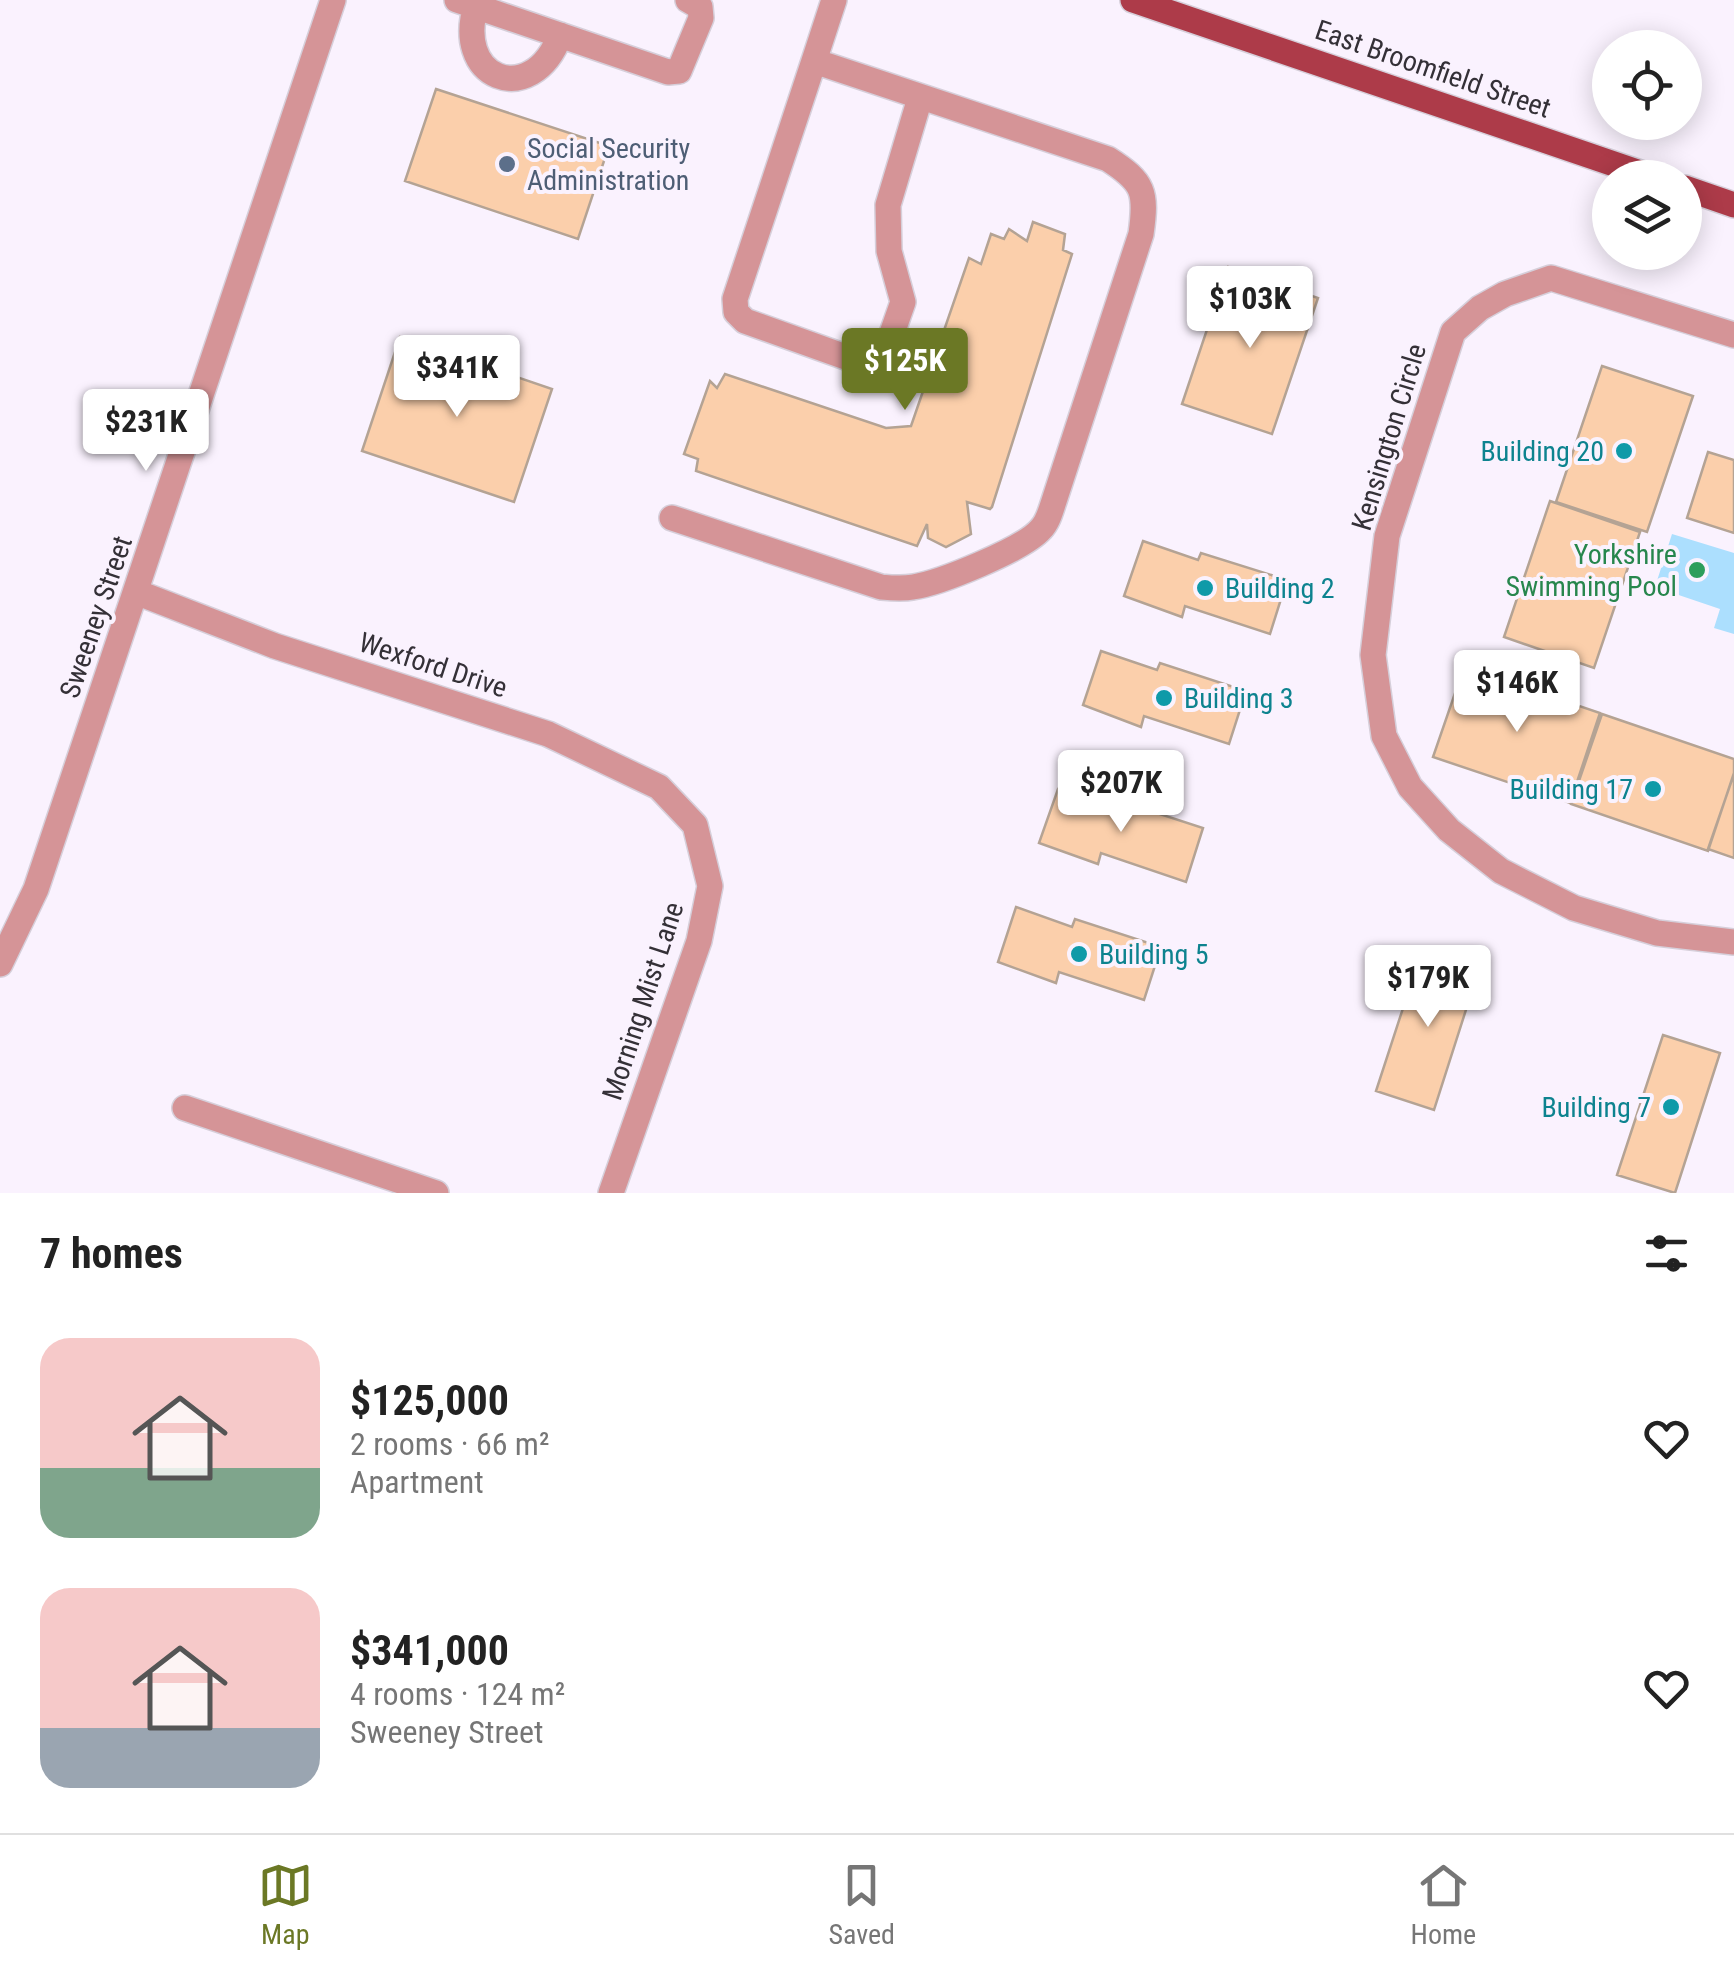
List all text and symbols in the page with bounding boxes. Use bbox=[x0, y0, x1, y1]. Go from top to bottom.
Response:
street label: East Broomfield Street bbox=[1311, 13, 1555, 125]
map controls bbox=[1592, 30, 1702, 270]
button: locate bbox=[1592, 30, 1702, 140]
place label: Social Security Administration bbox=[527, 132, 691, 197]
marker: Social Security Administration bbox=[496, 153, 518, 175]
button: layers bbox=[1592, 160, 1702, 270]
pin: $103K bbox=[1180, 266, 1320, 351]
text: $103K bbox=[1209, 279, 1291, 317]
pin: $125K bbox=[835, 328, 975, 413]
pin: $341K bbox=[387, 335, 527, 420]
street label: Kensington Circle bbox=[1345, 340, 1433, 534]
text: $125K bbox=[864, 341, 946, 379]
text: $341K bbox=[416, 348, 498, 386]
pin: $231K bbox=[76, 389, 216, 474]
text: $231K bbox=[105, 402, 187, 440]
place label: Building 20 bbox=[1481, 435, 1604, 468]
marker: Building 20 bbox=[1613, 440, 1635, 462]
street label: Sweeney Street bbox=[53, 532, 139, 702]
place label: Yorkshire Swimming Pool bbox=[1506, 538, 1677, 603]
marker: Yorkshire Swimming Pool bbox=[1686, 559, 1708, 581]
place label: Building 2 bbox=[1225, 572, 1335, 605]
marker: Building 2 bbox=[1194, 577, 1216, 599]
street label: Wexford Drive bbox=[355, 626, 511, 704]
pin: $146K bbox=[1447, 650, 1587, 735]
text: $146K bbox=[1476, 663, 1558, 701]
place label: Building 3 bbox=[1184, 682, 1294, 715]
marker: Building 3 bbox=[1153, 687, 1175, 709]
pin: $207K bbox=[1051, 750, 1191, 835]
text: $207K bbox=[1080, 763, 1162, 801]
place label: Building 17 bbox=[1510, 773, 1633, 806]
marker: Building 17 bbox=[1642, 778, 1664, 800]
street label: Morning Mist Lane bbox=[595, 898, 691, 1104]
place label: Building 5 bbox=[1099, 938, 1209, 971]
marker: Building 5 bbox=[1068, 943, 1090, 965]
pin: $179K bbox=[1358, 945, 1498, 1030]
text: $179K bbox=[1387, 958, 1469, 996]
place label: Building 7 bbox=[1541, 1091, 1651, 1124]
marker: Building 7 bbox=[1660, 1096, 1682, 1118]
icon: filters bbox=[1639, 1226, 1694, 1281]
text: 7 homes bbox=[40, 1229, 183, 1278]
text: $125,000 bbox=[350, 1376, 509, 1425]
icon: home bbox=[120, 1378, 240, 1498]
icon: heart bbox=[1639, 1411, 1694, 1466]
text: 2 rooms · 66 m² bbox=[350, 1425, 549, 1463]
text: Apartment bbox=[350, 1463, 484, 1501]
text: $341,000 bbox=[350, 1626, 509, 1675]
icon: home bbox=[120, 1628, 240, 1748]
icon: heart bbox=[1639, 1661, 1694, 1716]
text: 4 rooms · 124 m² bbox=[350, 1675, 565, 1713]
text: Sweeney Street bbox=[350, 1713, 543, 1751]
tab: Map bbox=[258, 1858, 313, 1951]
tab: Saved bbox=[828, 1858, 895, 1951]
tab: Home bbox=[1411, 1858, 1476, 1951]

